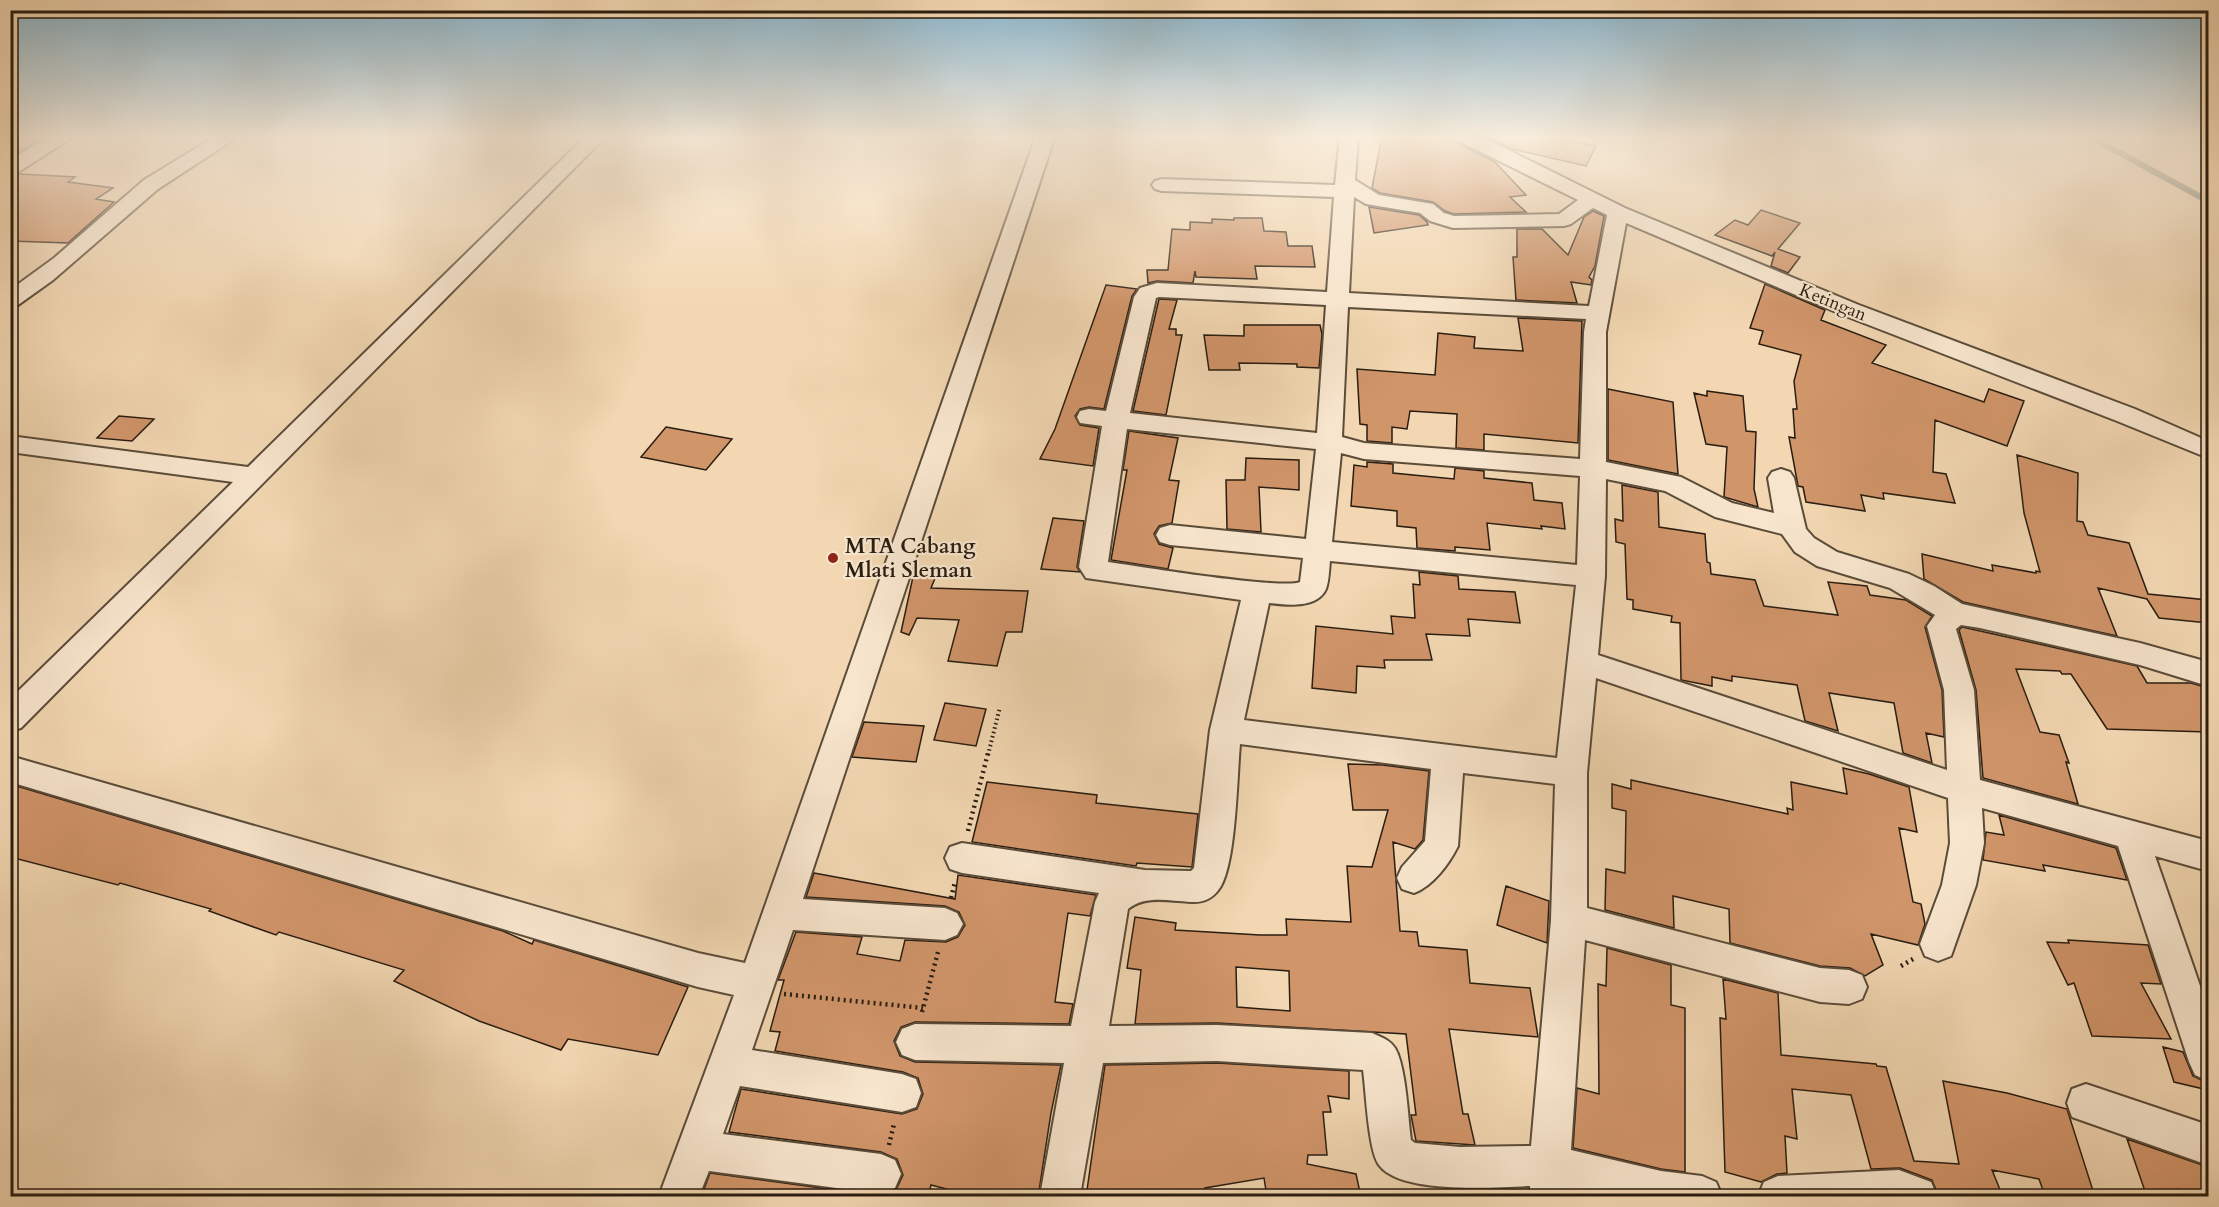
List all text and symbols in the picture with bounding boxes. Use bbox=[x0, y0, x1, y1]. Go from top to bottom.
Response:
street label: Ketingan bbox=[1795, 278, 1871, 328]
place label: MTA Cabang Mlati Sleman bbox=[845, 532, 976, 585]
marker: MTA Cabang Mlati Sleman bbox=[826, 551, 840, 565]

